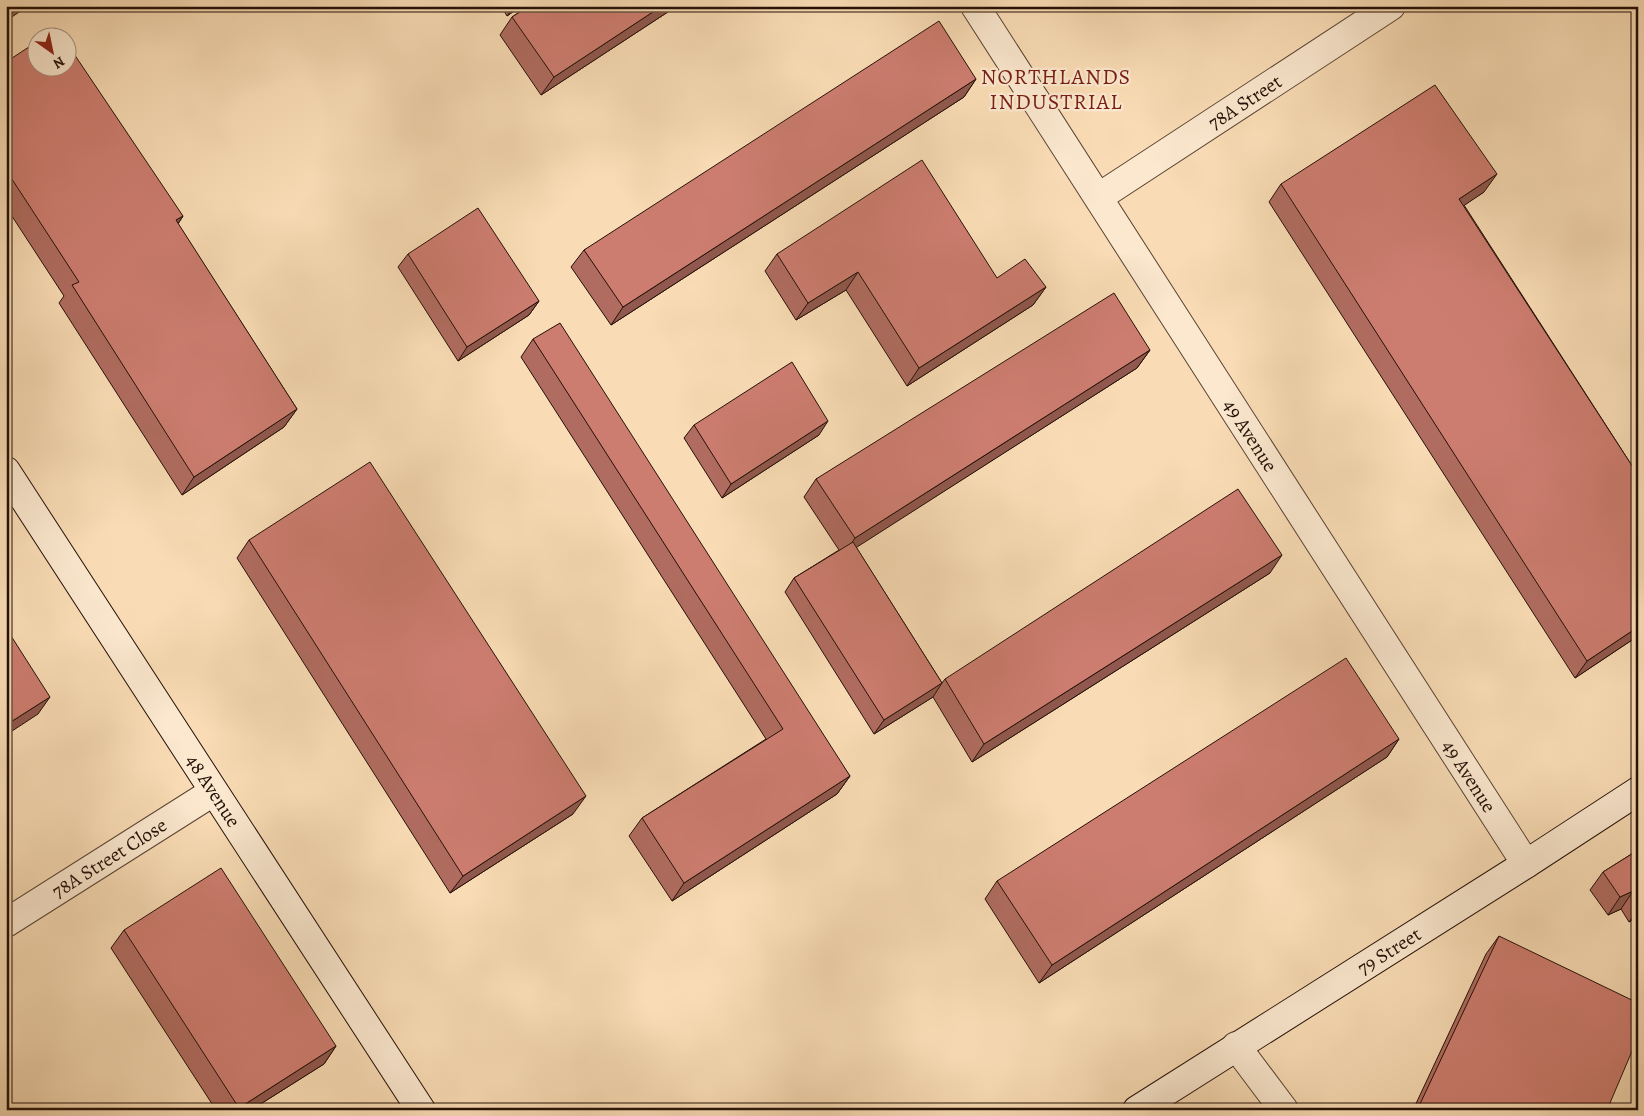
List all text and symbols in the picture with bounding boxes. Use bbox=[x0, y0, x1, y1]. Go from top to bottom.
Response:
north arrow bbox=[28, 28, 78, 78]
text: N bbox=[49, 52, 68, 73]
district label: NORTHLANDS INDUSTRIAL bbox=[981, 62, 1131, 117]
street label: 78A Street bbox=[1203, 68, 1287, 136]
street label: 49 Avenue bbox=[1217, 394, 1284, 477]
street label: 49 Avenue bbox=[1436, 734, 1502, 818]
street label: 48 Avenue bbox=[179, 749, 247, 833]
street label: 78A Street Close bbox=[47, 812, 172, 905]
street label: 79 Street bbox=[1352, 921, 1427, 981]

